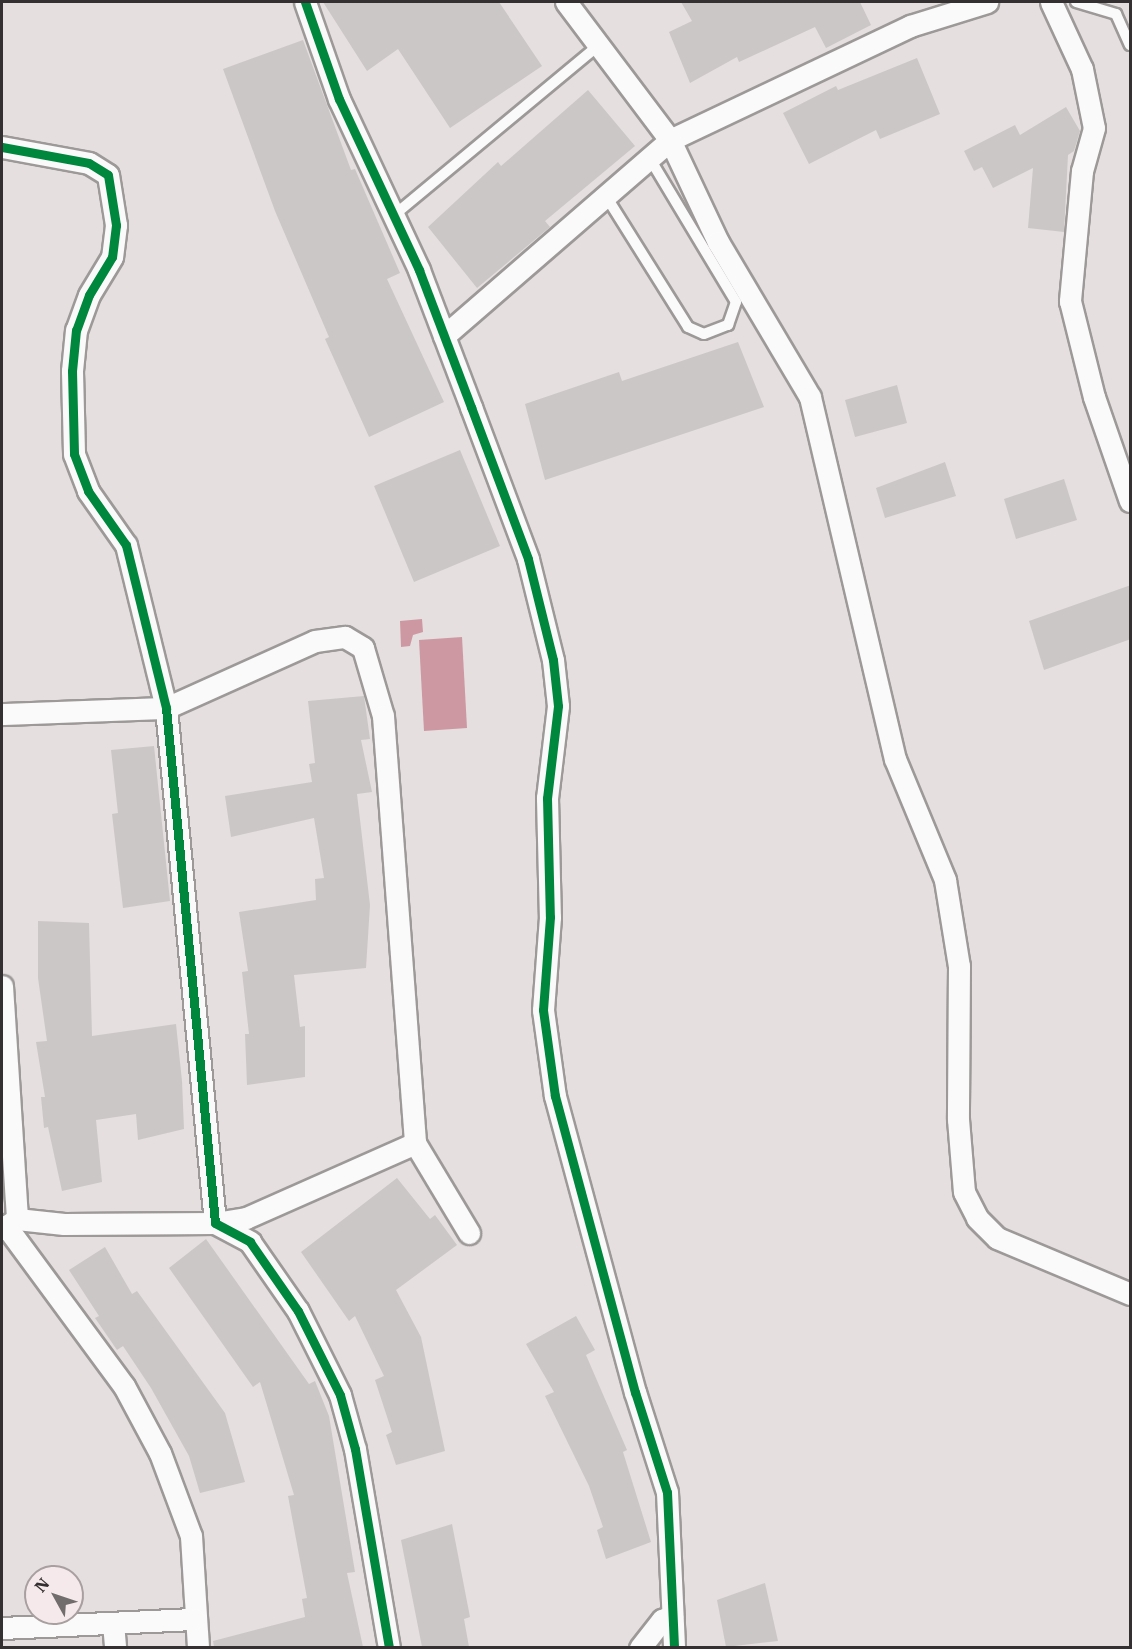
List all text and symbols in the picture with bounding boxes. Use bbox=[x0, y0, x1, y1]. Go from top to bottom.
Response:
north arrow bbox=[24, 1565, 84, 1625]
text: N bbox=[30, 1573, 53, 1596]

